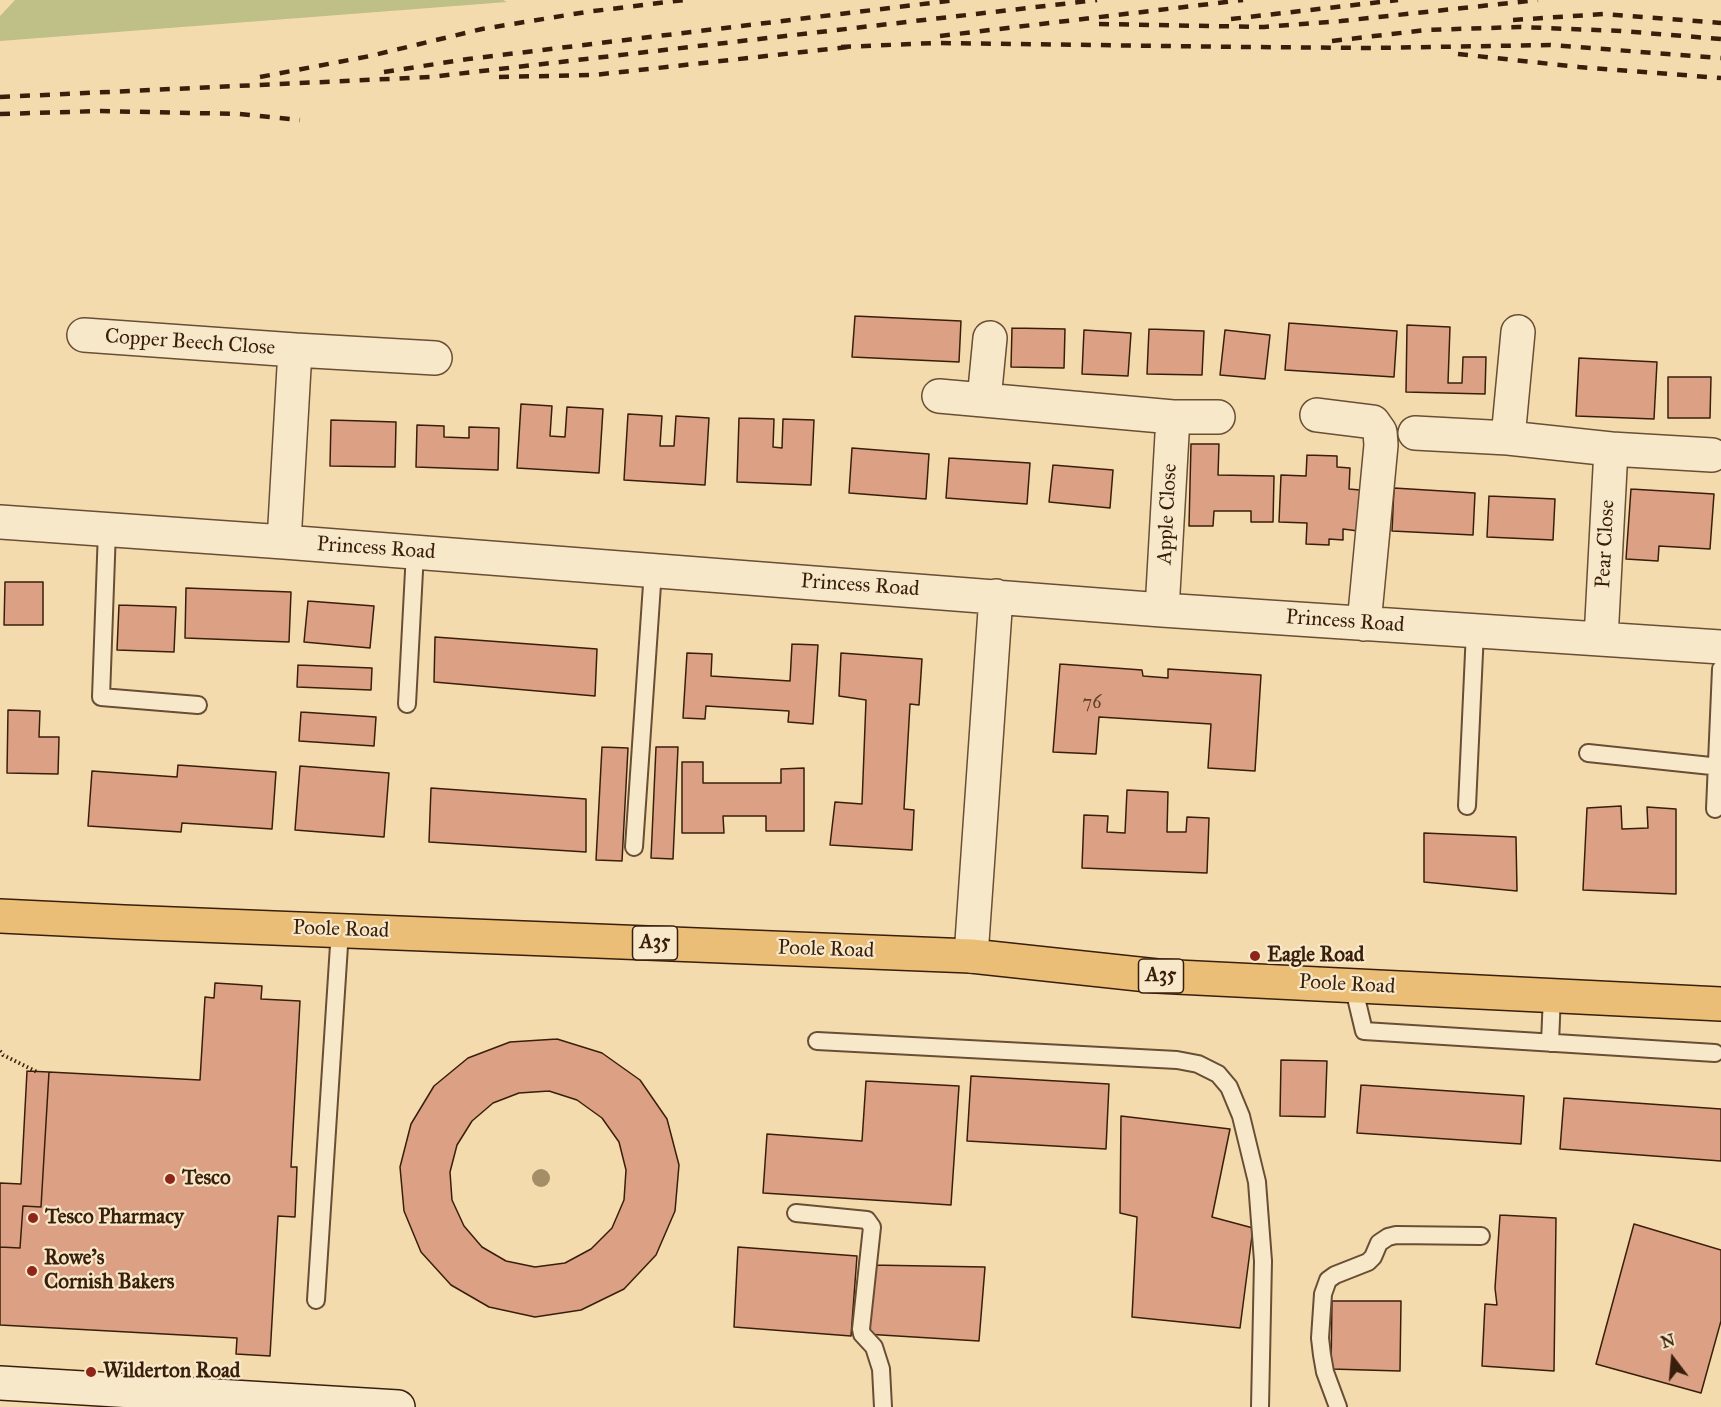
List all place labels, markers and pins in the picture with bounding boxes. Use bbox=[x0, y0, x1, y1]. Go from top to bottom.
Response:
place label: Eagle Road bbox=[1267, 943, 1364, 969]
marker: Eagle Road bbox=[1248, 949, 1262, 963]
place label: Tesco bbox=[182, 1166, 231, 1192]
marker: Tesco bbox=[163, 1172, 177, 1186]
place label: Tesco Pharmacy bbox=[45, 1205, 184, 1231]
marker: Tesco Pharmacy bbox=[26, 1211, 40, 1225]
place label: Rowe's Cornish Bakers bbox=[44, 1246, 174, 1296]
marker: Rowe's Cornish Bakers bbox=[25, 1264, 39, 1278]
place label: Wilderton Road bbox=[103, 1359, 240, 1385]
marker: Wilderton Road bbox=[84, 1365, 98, 1379]

